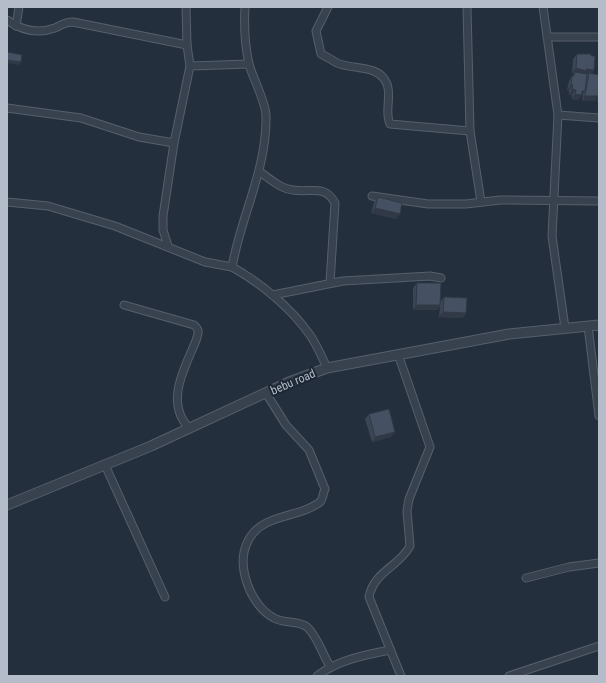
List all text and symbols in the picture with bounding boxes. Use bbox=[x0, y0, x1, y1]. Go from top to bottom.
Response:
street label: bebu road bbox=[269, 366, 318, 398]

